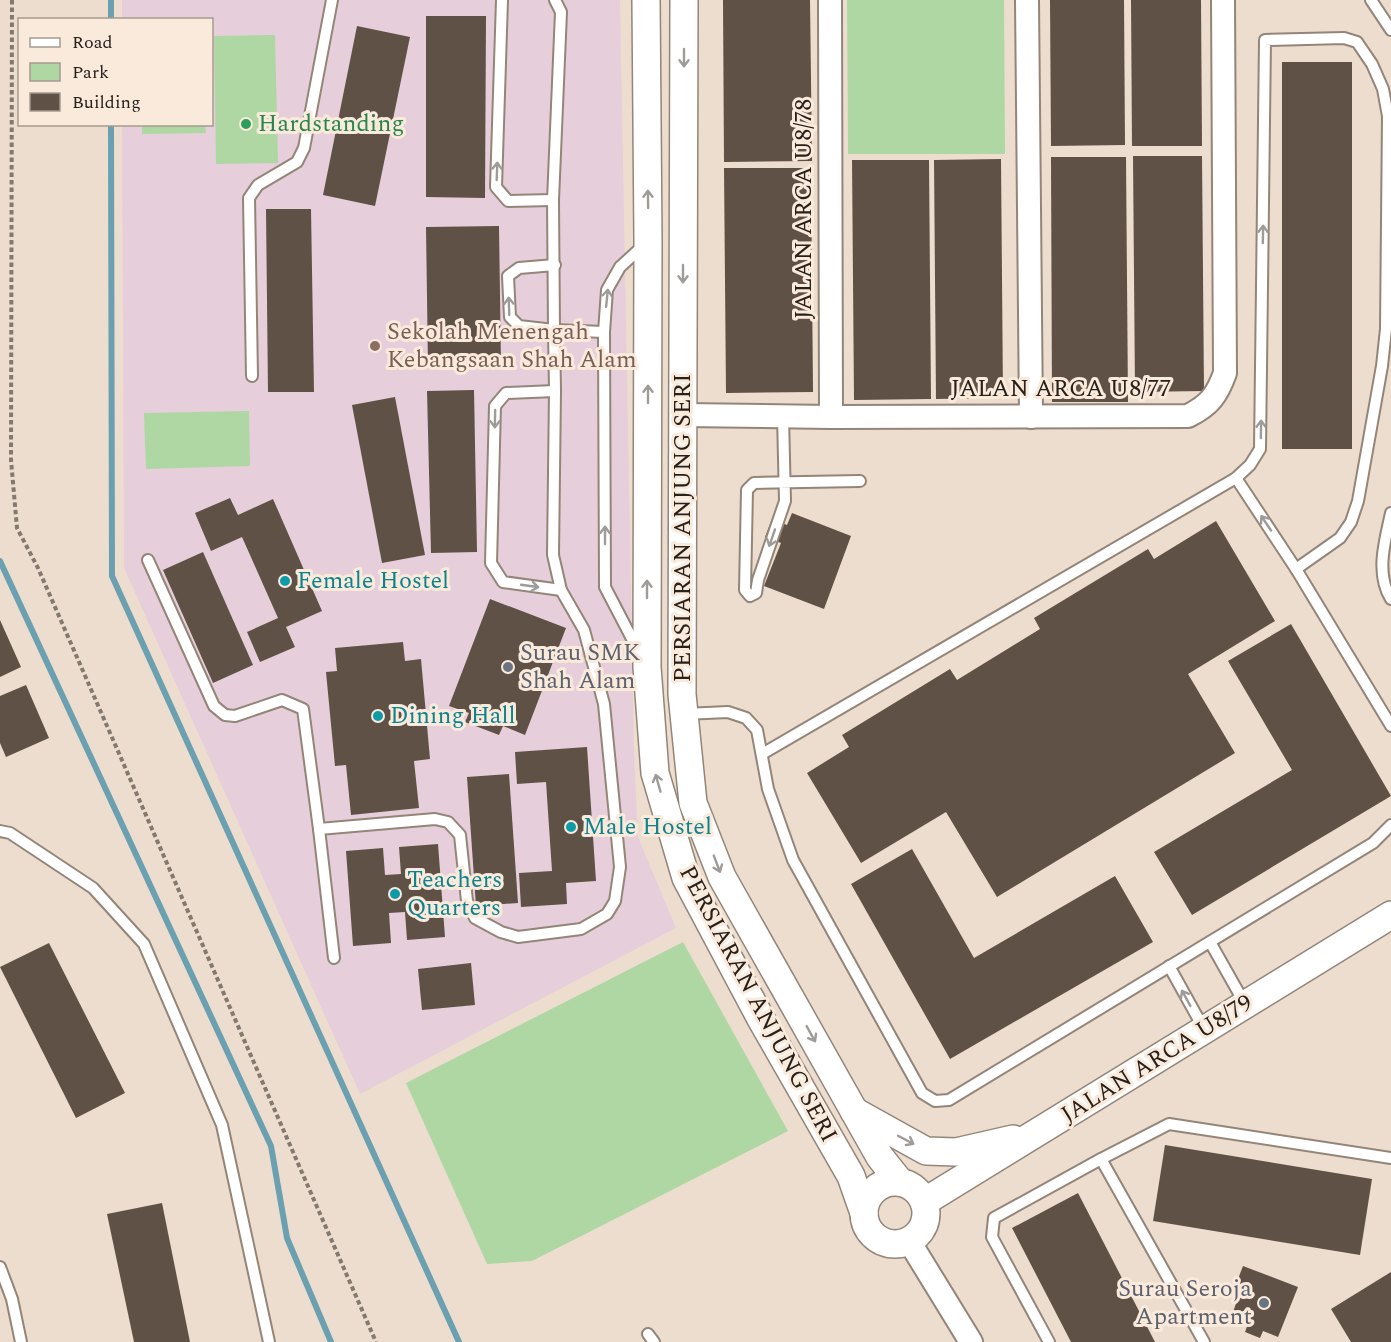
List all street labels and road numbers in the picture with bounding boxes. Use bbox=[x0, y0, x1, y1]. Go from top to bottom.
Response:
street label: JALAN ARCA U8/78 bbox=[786, 99, 822, 319]
street label: JALAN ARCA U8/77 bbox=[951, 371, 1171, 407]
street label: PERSIARAN ANJUNG SERI bbox=[665, 373, 701, 683]
street label: PERSIARAN ANJUNG SERI bbox=[670, 859, 846, 1149]
street label: JALAN ARCA U8/79 bbox=[1054, 985, 1260, 1133]

